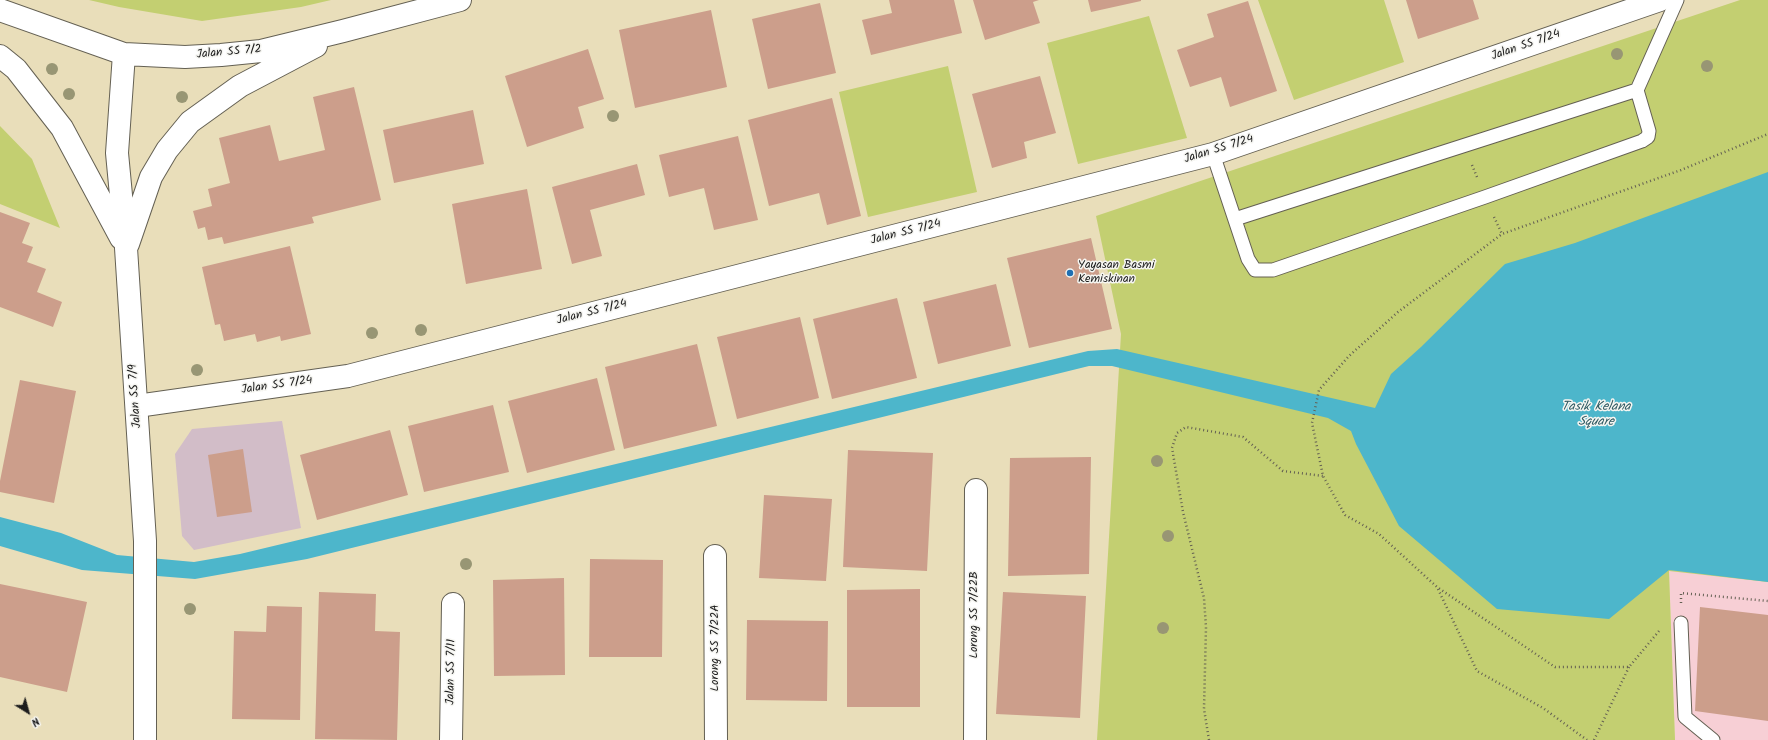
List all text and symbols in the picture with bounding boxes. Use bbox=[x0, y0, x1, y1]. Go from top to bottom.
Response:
street label: Jalan SS 7/24 bbox=[1490, 27, 1562, 65]
street label: Jalan SS 7/2 bbox=[196, 43, 262, 63]
street label: Jalan SS 7/24 bbox=[1182, 133, 1256, 167]
street label: Jalan SS 7/24 bbox=[869, 217, 943, 249]
place label: Yayasan Basmi Kemiskinan bbox=[1078, 259, 1155, 287]
marker: Yayasan Basmi Kemiskinan bbox=[1065, 268, 1075, 278]
street label: Jalan SS 7/24 bbox=[555, 297, 629, 329]
street label: Jalan SS 7/9 bbox=[127, 363, 145, 429]
street label: Jalan SS 7/24 bbox=[240, 374, 314, 398]
water label: Tasik Kelana Square bbox=[1562, 400, 1630, 431]
street label: Lorong SS 7/22B bbox=[968, 571, 982, 659]
street label: Lorong SS 7/22A bbox=[709, 605, 723, 691]
street label: Jalan SS 7/11 bbox=[444, 639, 460, 705]
north arrow bbox=[8, 692, 48, 732]
text: N bbox=[27, 712, 43, 731]

